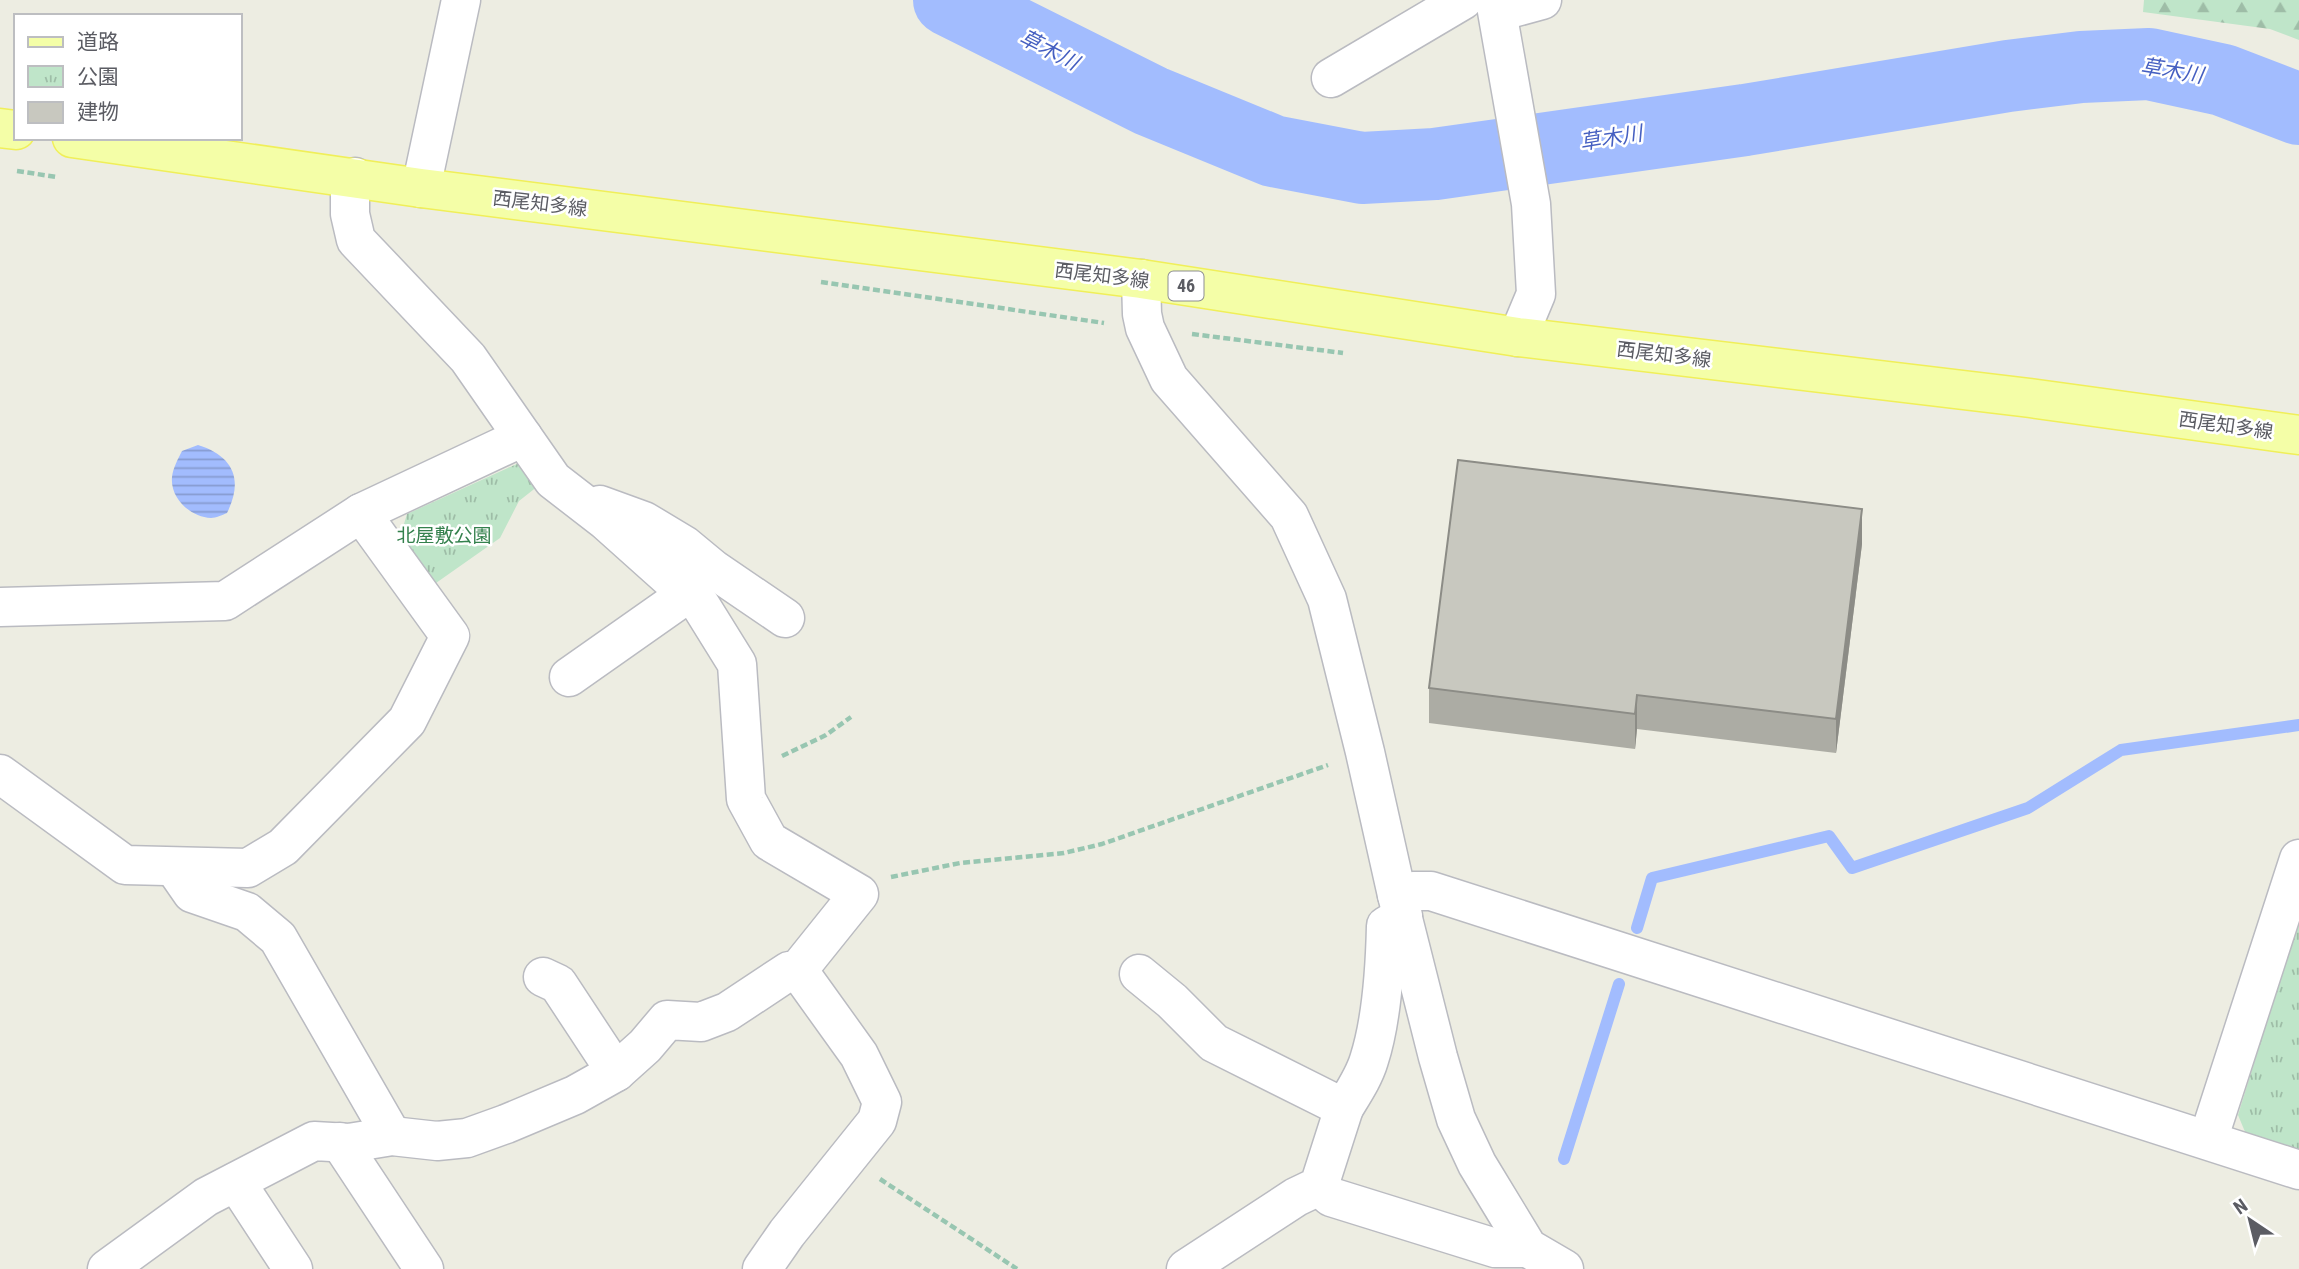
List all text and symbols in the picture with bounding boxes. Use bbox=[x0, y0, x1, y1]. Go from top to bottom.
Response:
legend bbox=[14, 14, 242, 140]
water label: 草木川 bbox=[1015, 25, 1084, 76]
text: 道路 bbox=[77, 30, 119, 54]
water label: 草木川 bbox=[2139, 54, 2207, 88]
text: 公園 bbox=[77, 65, 119, 89]
text: 建物 bbox=[77, 100, 119, 124]
water label: 草木川 bbox=[1578, 121, 1646, 155]
street label: 西尾知多線 bbox=[491, 186, 588, 221]
street label: 西尾知多線 bbox=[1053, 258, 1150, 293]
road number: 46 bbox=[1168, 272, 1204, 300]
street label: 西尾知多線 bbox=[1615, 337, 1712, 372]
street label: 西尾知多線 bbox=[2177, 407, 2275, 443]
park label: 北屋敷公園 bbox=[396, 524, 492, 547]
north arrow bbox=[2215, 1185, 2285, 1255]
text: N bbox=[2229, 1194, 2252, 1219]

